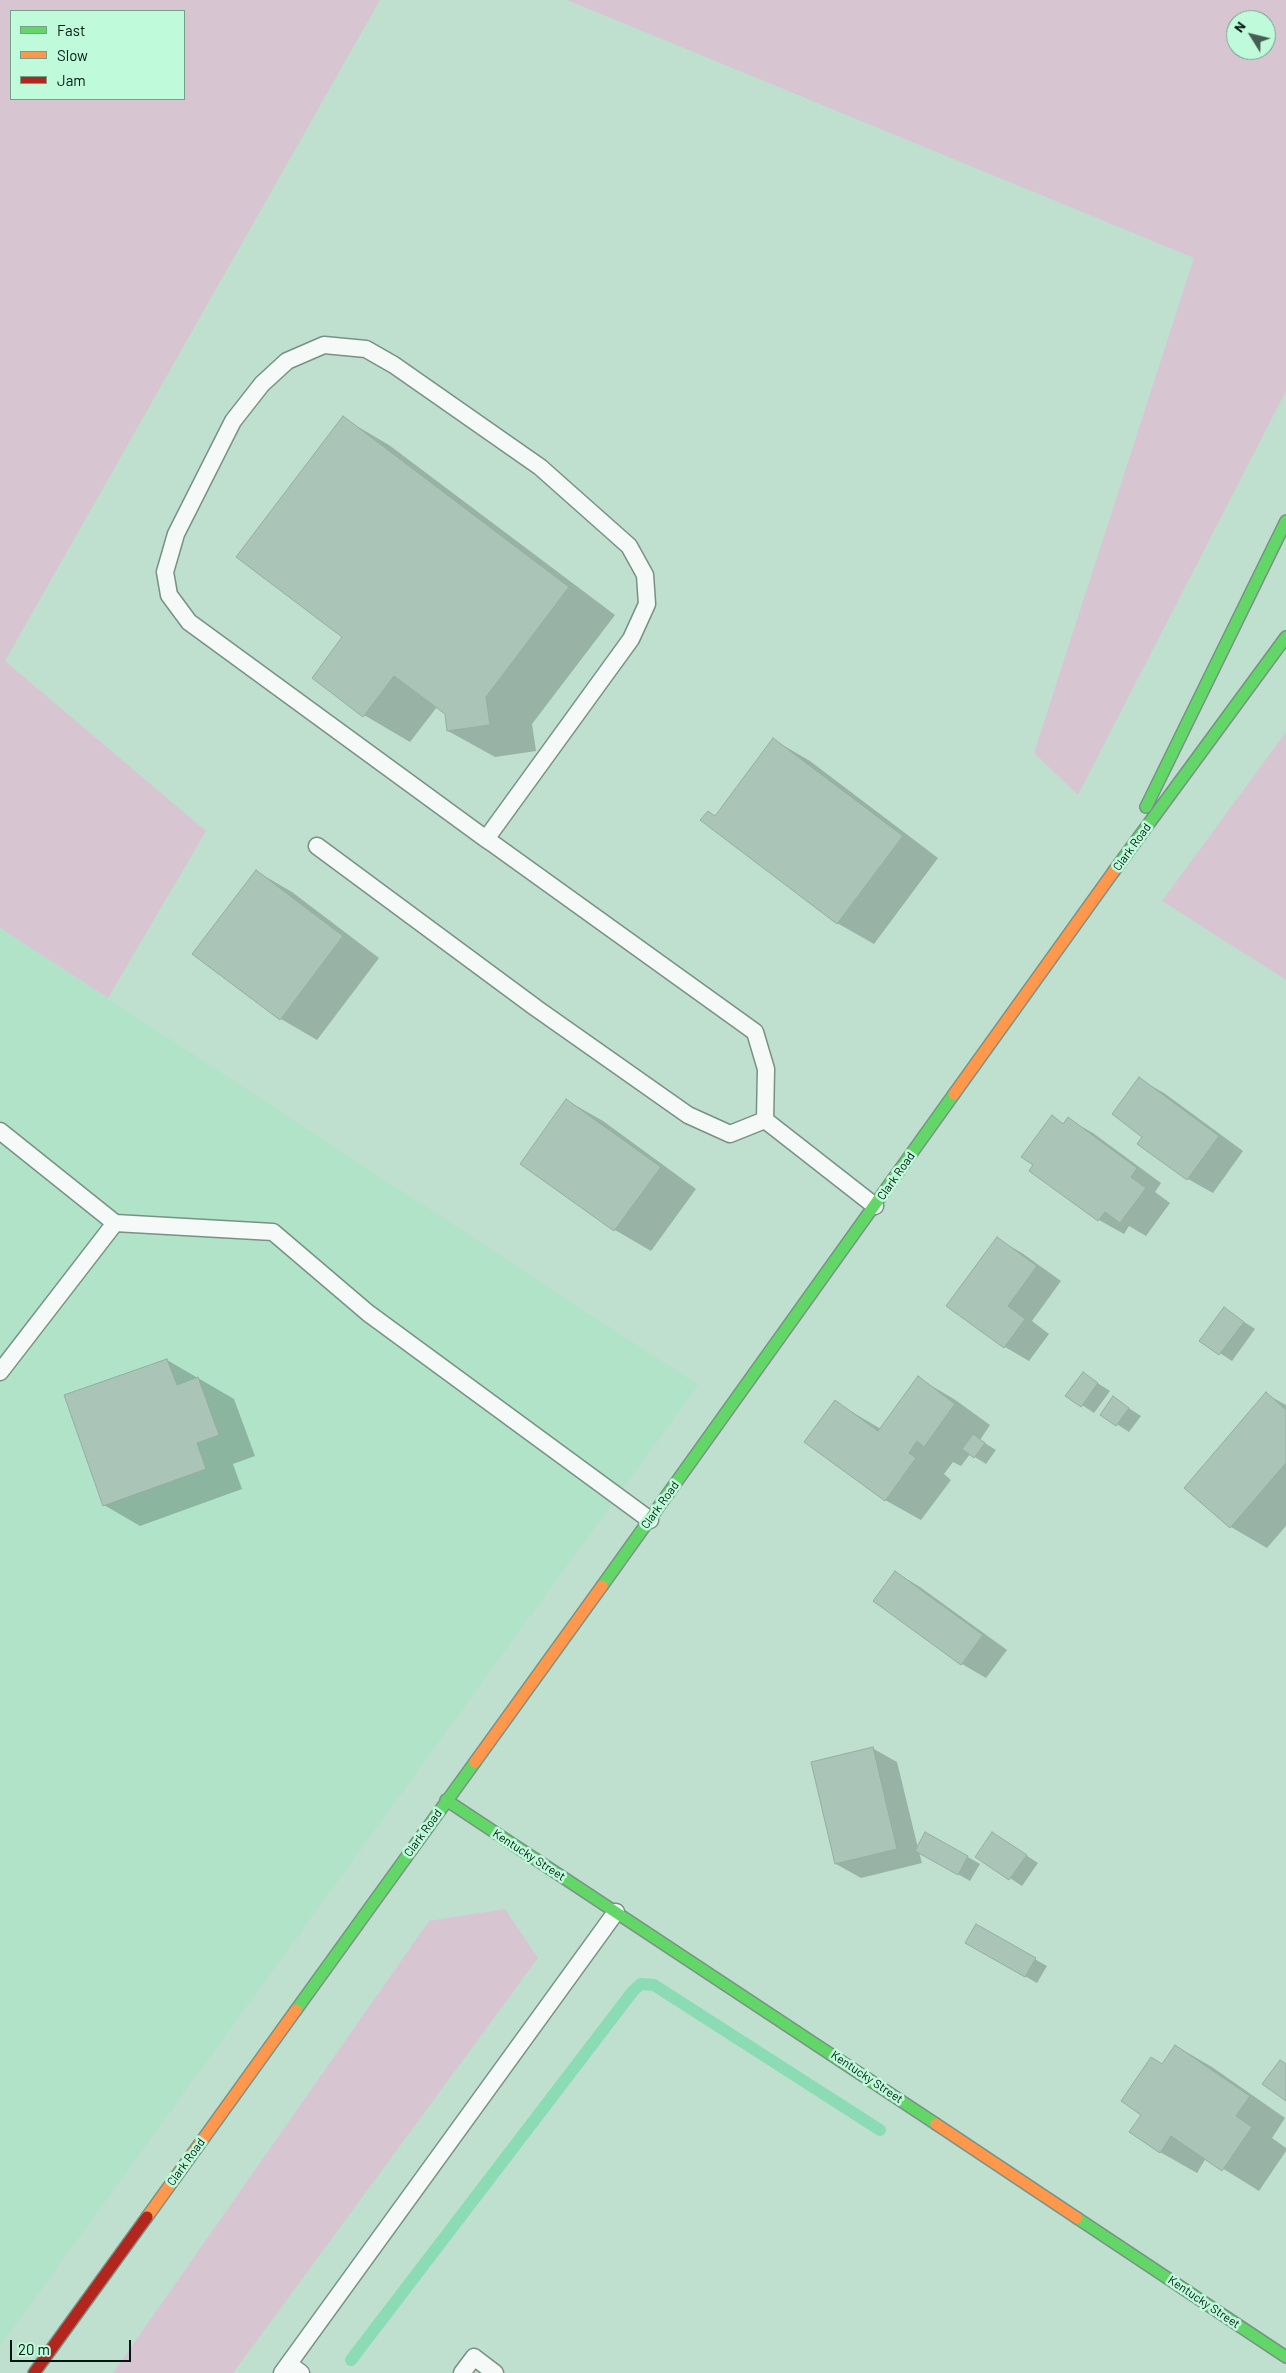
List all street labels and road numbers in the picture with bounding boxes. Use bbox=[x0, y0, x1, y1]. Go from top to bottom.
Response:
street label: Clark Road bbox=[1110, 820, 1154, 874]
street label: Clark Road bbox=[874, 1149, 918, 1203]
street label: Clark Road bbox=[638, 1478, 682, 1532]
street label: Clark Road bbox=[401, 1806, 445, 1860]
street label: Kentucky Street bbox=[490, 1826, 568, 1884]
street label: Kentucky Street bbox=[828, 2048, 906, 2106]
street label: Clark Road bbox=[164, 2135, 208, 2189]
street label: Kentucky Street bbox=[1165, 2273, 1243, 2331]

